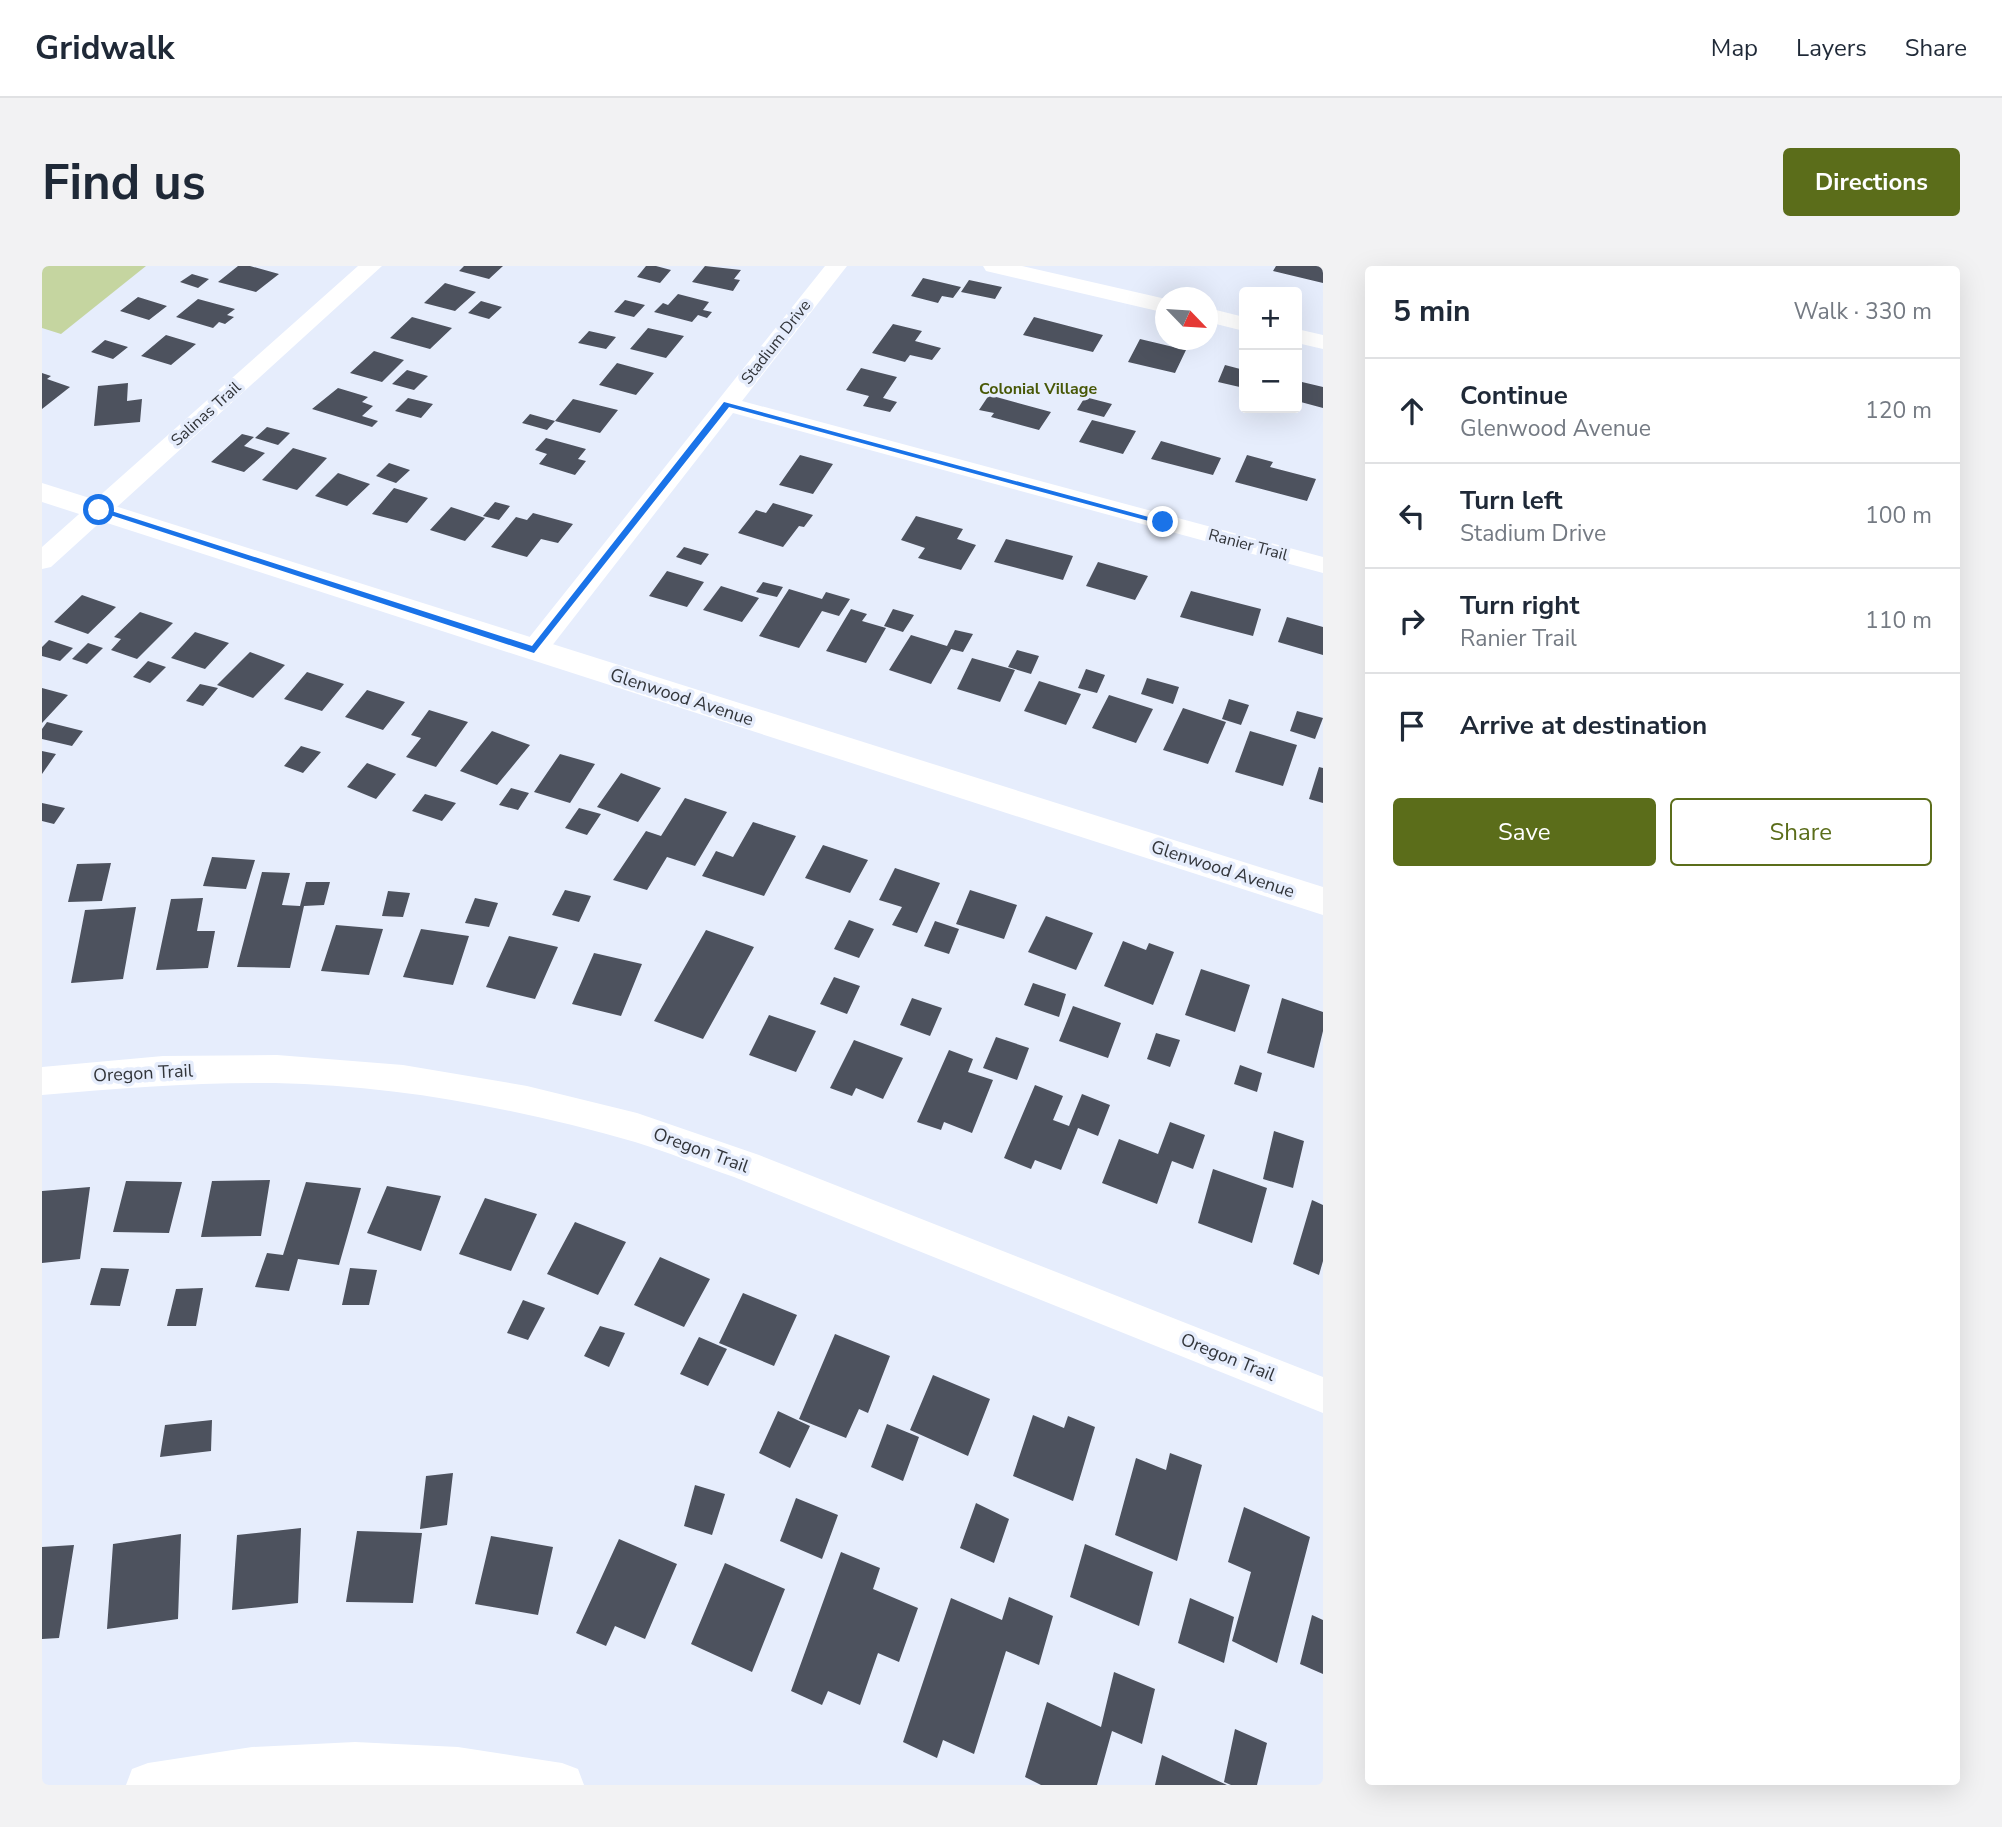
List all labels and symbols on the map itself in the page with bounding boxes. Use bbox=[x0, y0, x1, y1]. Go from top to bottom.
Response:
north arrow bbox=[1155, 287, 1218, 350]
street label: Stadium Drive bbox=[736, 295, 816, 389]
street label: Salinas Trail bbox=[166, 377, 246, 451]
district label: Colonial Village bbox=[979, 378, 1097, 400]
route start bbox=[83, 494, 114, 525]
route end bbox=[1147, 506, 1178, 537]
street label: Ranier Trail bbox=[1206, 524, 1290, 566]
street label: Glenwood Avenue bbox=[607, 663, 757, 731]
street label: Glenwood Avenue bbox=[1148, 835, 1298, 903]
street label: Oregon Trail bbox=[92, 1058, 194, 1088]
street label: Oregon Trail bbox=[650, 1122, 753, 1179]
street label: Oregon Trail bbox=[1177, 1327, 1279, 1387]

